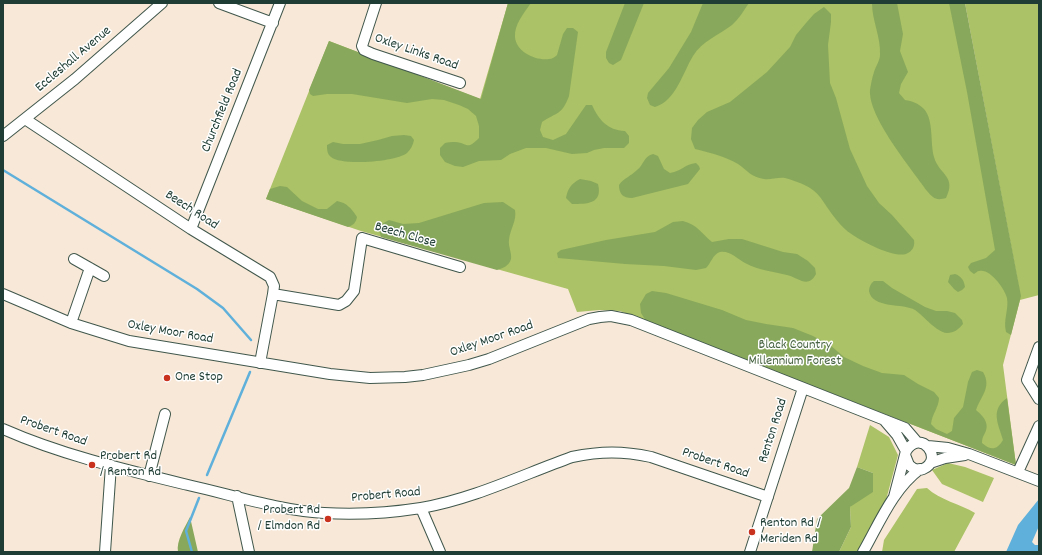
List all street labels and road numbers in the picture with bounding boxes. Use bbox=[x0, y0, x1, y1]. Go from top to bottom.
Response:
street label: Eccleshall Avenue bbox=[33, 23, 115, 97]
street label: Oxley Links Road bbox=[372, 31, 460, 75]
street label: Churchfield Road bbox=[199, 67, 247, 155]
street label: Beech Road bbox=[161, 188, 221, 234]
street label: Beech Close bbox=[373, 219, 437, 253]
street label: Oxley Moor Road bbox=[126, 317, 214, 349]
street label: Oxley Moor Road bbox=[448, 318, 536, 362]
street label: Renton Road bbox=[756, 397, 792, 465]
street label: Probert Road bbox=[17, 413, 89, 451]
street label: Probert Road bbox=[679, 445, 751, 483]
street label: Probert Road bbox=[351, 485, 421, 507]

